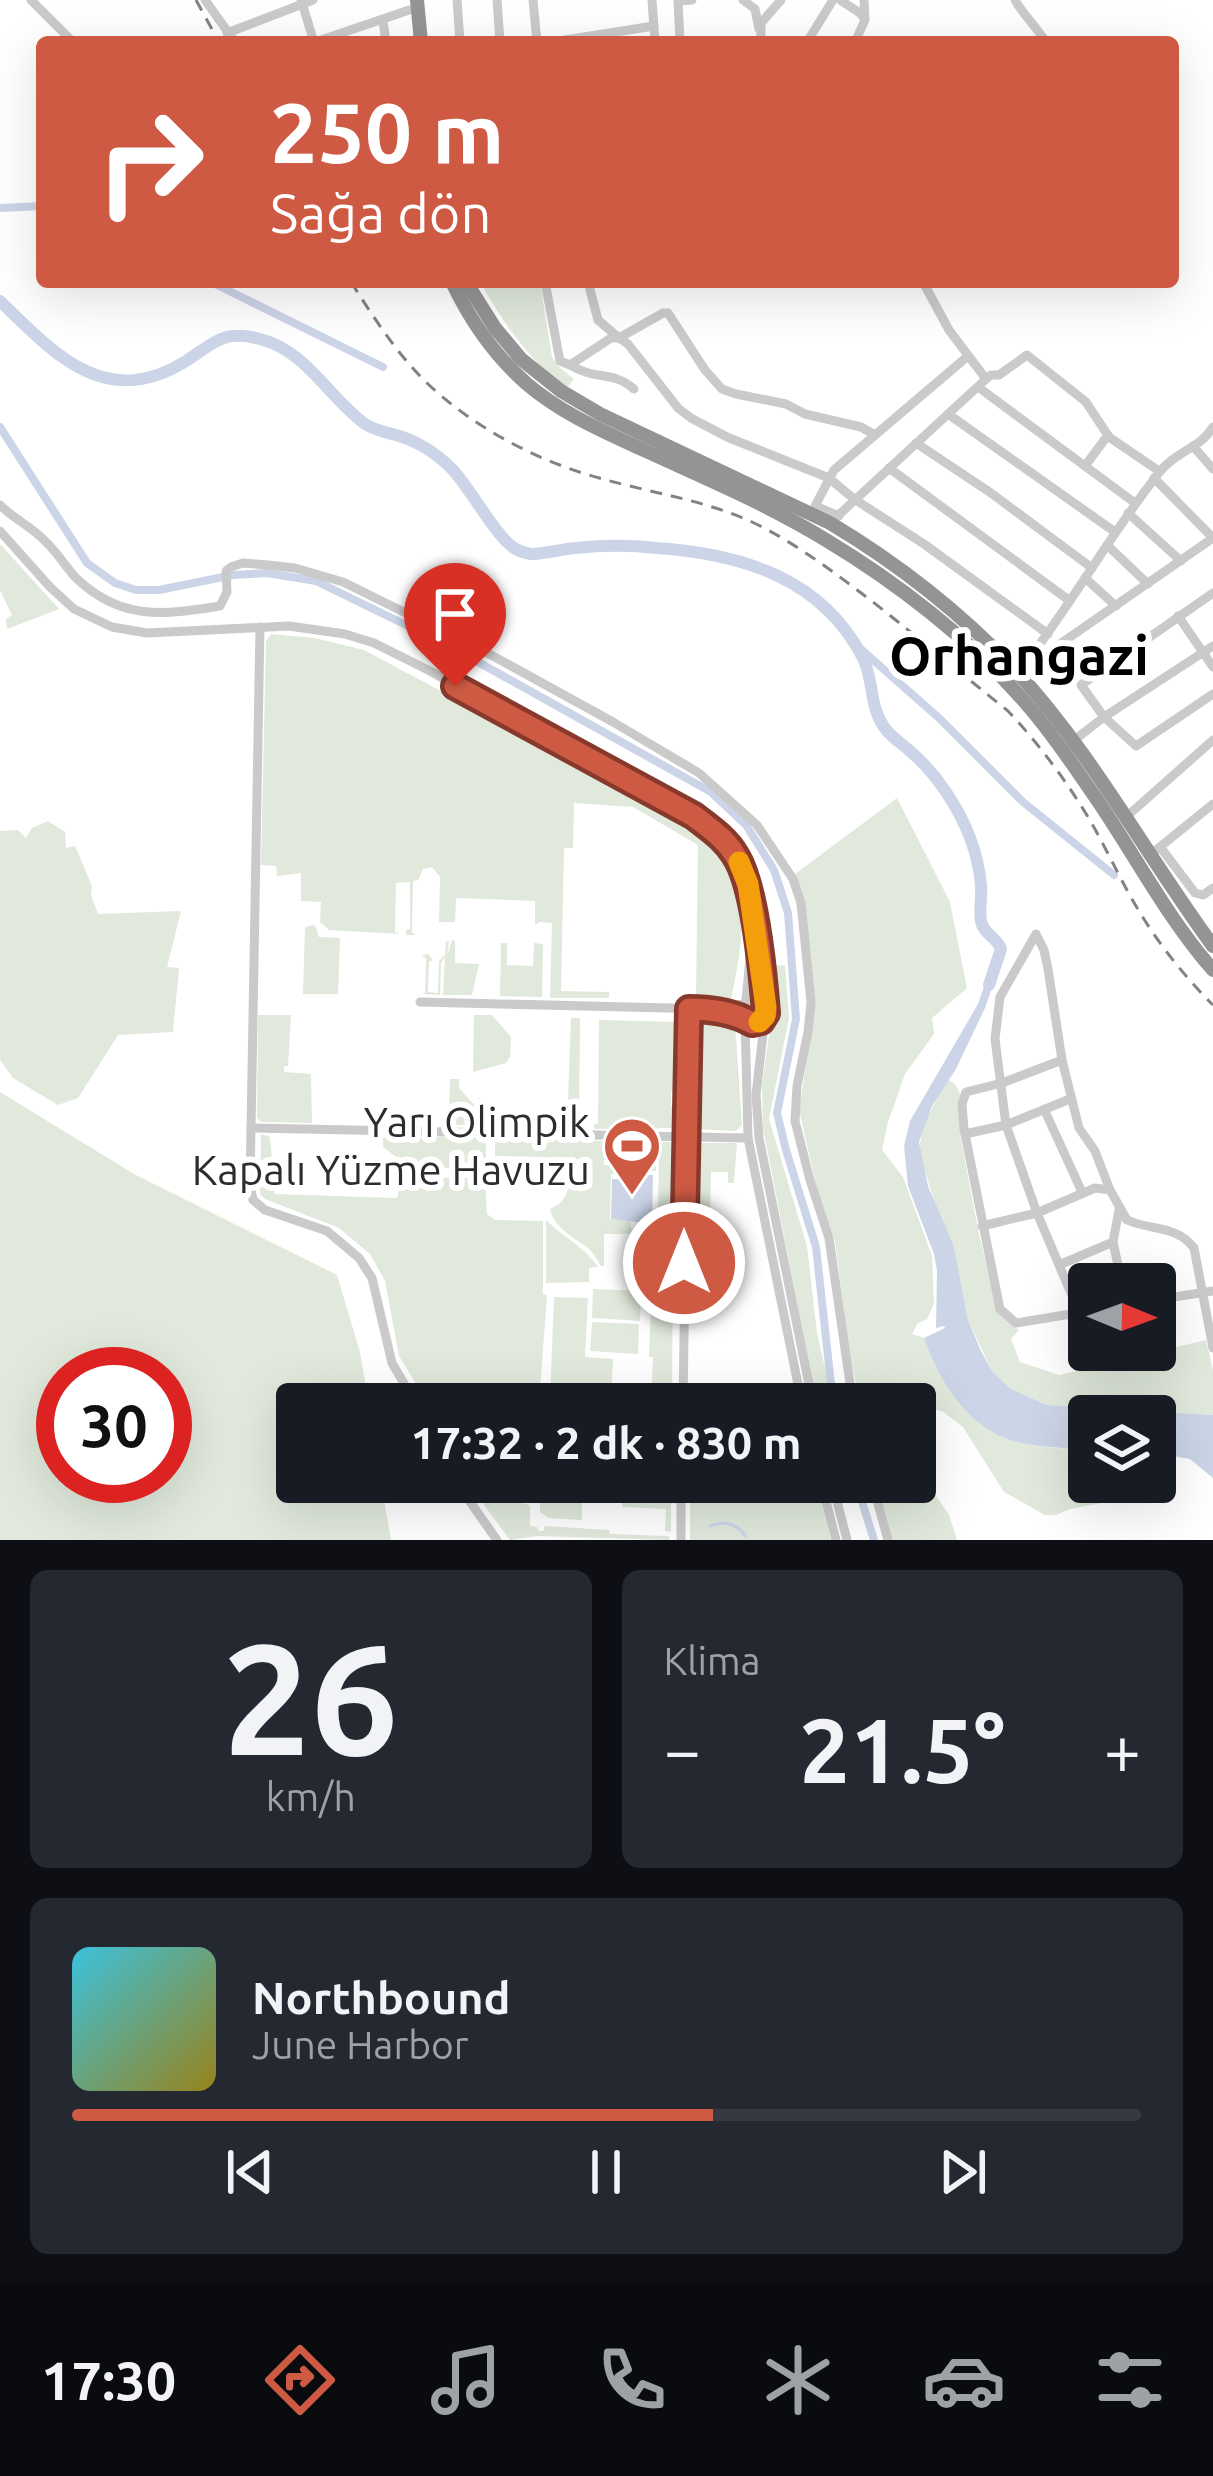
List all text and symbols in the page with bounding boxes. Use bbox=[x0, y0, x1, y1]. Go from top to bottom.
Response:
icon: right bbox=[72, 84, 228, 240]
text: 250 m bbox=[270, 85, 504, 179]
text: Sağa dön bbox=[270, 183, 491, 243]
pin bbox=[404, 563, 506, 686]
icon: arrive bbox=[422, 581, 488, 647]
district label: Orhangazi bbox=[889, 625, 1149, 685]
place label: Yarı Olimpik Kapalı Yüzme Havuzu bbox=[192, 1098, 590, 1193]
sports icon: Yarı Olimpik Kapalı Yüzme Havuzu bbox=[601, 1115, 663, 1197]
position arrow bbox=[621, 1200, 747, 1326]
north arrow bbox=[1068, 1263, 1176, 1371]
map controls bbox=[1068, 1263, 1176, 1503]
speed limit sign: 30 bbox=[36, 1347, 192, 1503]
button: layers bbox=[1068, 1395, 1176, 1503]
text: 17:32 · 2 dk · 830 m bbox=[410, 1417, 802, 1468]
text: 26 bbox=[223, 1610, 399, 1784]
text: Klima bbox=[664, 1639, 761, 1682]
text: 21.5° bbox=[799, 1699, 1005, 1800]
text: − bbox=[664, 1712, 701, 1786]
text: + bbox=[1104, 1712, 1141, 1786]
text: km/h bbox=[266, 1775, 356, 1818]
text: Northbound bbox=[252, 1972, 511, 2023]
text: June Harbor bbox=[252, 2023, 469, 2066]
icon: previous bbox=[217, 2139, 283, 2205]
icon: pause bbox=[573, 2139, 639, 2205]
icon: next bbox=[930, 2139, 996, 2205]
icon: directions bbox=[258, 2338, 342, 2422]
icon: music bbox=[424, 2338, 508, 2422]
icon: phone bbox=[590, 2338, 674, 2422]
icon: climate bbox=[756, 2338, 840, 2422]
icon: car bbox=[922, 2338, 1006, 2422]
icon: filters bbox=[1088, 2338, 1172, 2422]
text: 17:30 bbox=[41, 2350, 176, 2410]

